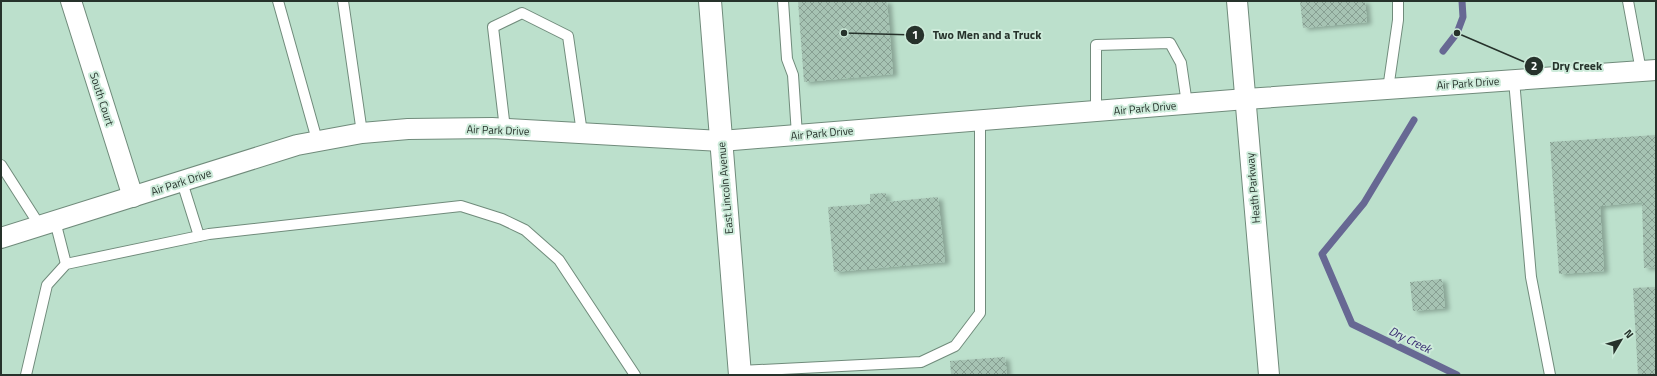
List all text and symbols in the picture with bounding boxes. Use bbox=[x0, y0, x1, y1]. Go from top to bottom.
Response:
callout: Two Men and a Truck bbox=[905, 23, 1050, 47]
text: 1 bbox=[912, 25, 918, 44]
text: Two Men and a Truck bbox=[933, 25, 1042, 44]
callout: Dry Creek bbox=[1524, 54, 1610, 78]
text: 2 bbox=[1531, 56, 1537, 75]
text: Dry Creek bbox=[1552, 56, 1603, 75]
street label: South Court bbox=[86, 70, 118, 128]
street label: Air Park Drive bbox=[1436, 73, 1500, 93]
street label: Air Park Drive bbox=[1113, 97, 1177, 119]
street label: Air Park Drive bbox=[466, 121, 530, 139]
street label: Air Park Drive bbox=[790, 122, 854, 144]
street label: East Lincoln Avenue bbox=[713, 141, 737, 235]
street label: Heath Parkway bbox=[1242, 151, 1264, 224]
street label: Air Park Drive bbox=[149, 165, 214, 199]
north arrow bbox=[1601, 320, 1641, 360]
water label: Dry Creek bbox=[1386, 321, 1436, 359]
text: N bbox=[1620, 326, 1638, 342]

